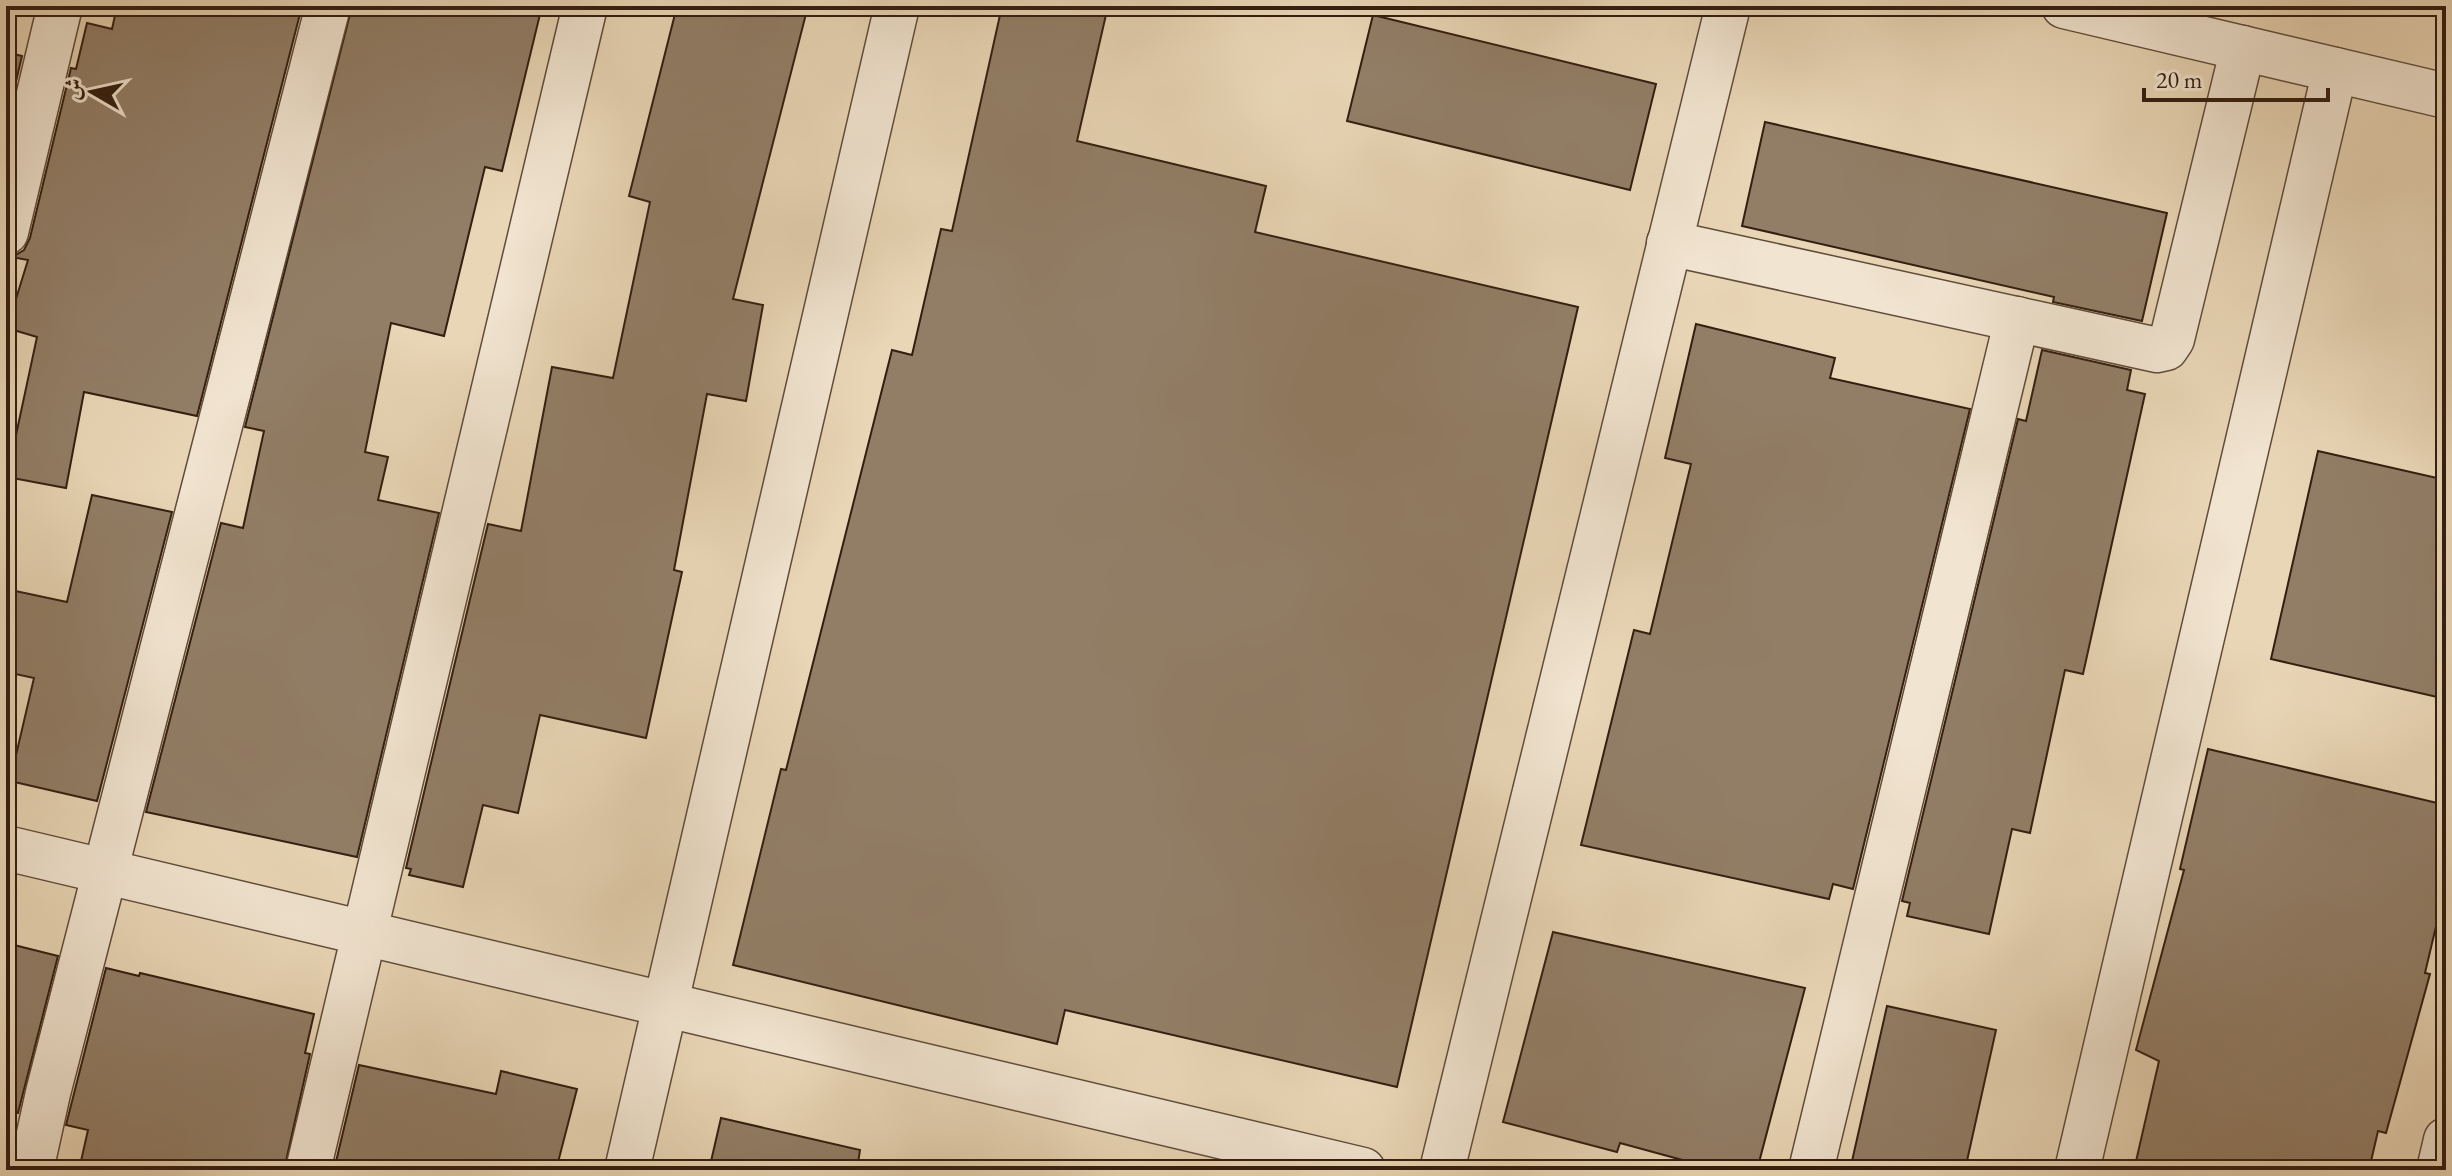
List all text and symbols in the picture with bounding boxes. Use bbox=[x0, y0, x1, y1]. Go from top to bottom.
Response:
north arrow bbox=[52, 52, 132, 132]
scale bar bbox=[2144, 52, 2328, 102]
text: 20 m bbox=[2156, 64, 2203, 95]
text: ش bbox=[57, 76, 89, 102]

